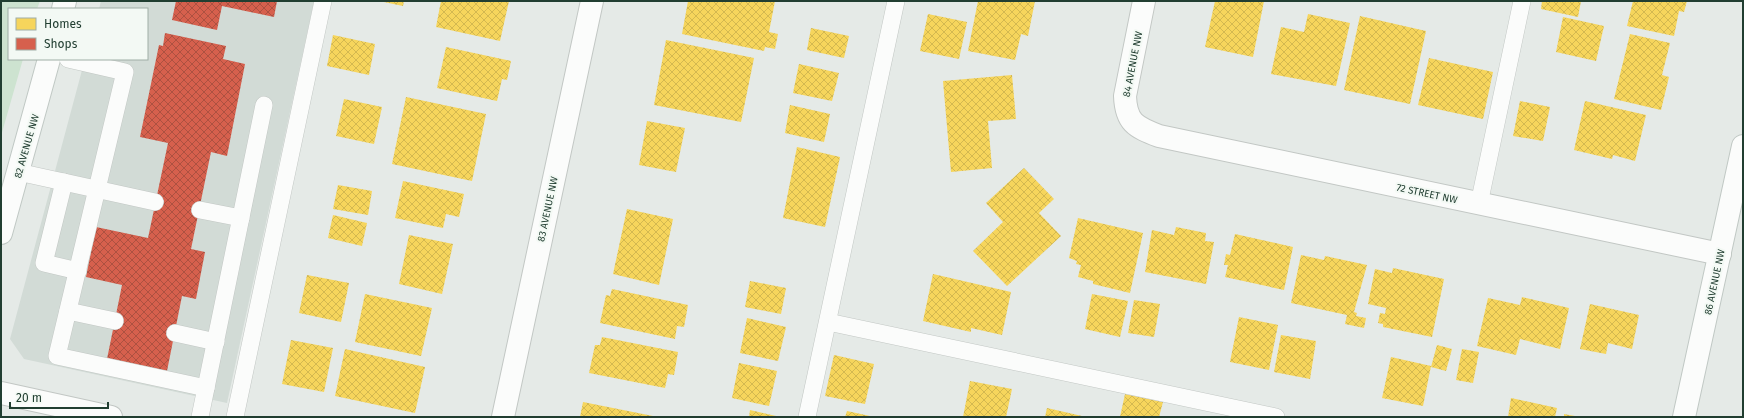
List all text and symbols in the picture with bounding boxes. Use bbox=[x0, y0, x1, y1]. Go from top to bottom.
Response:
legend bbox=[8, 8, 148, 60]
text: Homes bbox=[44, 17, 82, 31]
street label: 84 AVENUE NW bbox=[1121, 30, 1145, 98]
text: Shops bbox=[44, 37, 78, 51]
street label: 82 AVENUE NW bbox=[12, 112, 42, 180]
street label: 83 AVENUE NW bbox=[535, 175, 561, 243]
street label: 72 STREET NW bbox=[1395, 182, 1459, 206]
street label: 86 AVENUE NW bbox=[1702, 248, 1728, 316]
scale bar bbox=[10, 384, 108, 410]
text: 20 m bbox=[16, 391, 42, 405]

